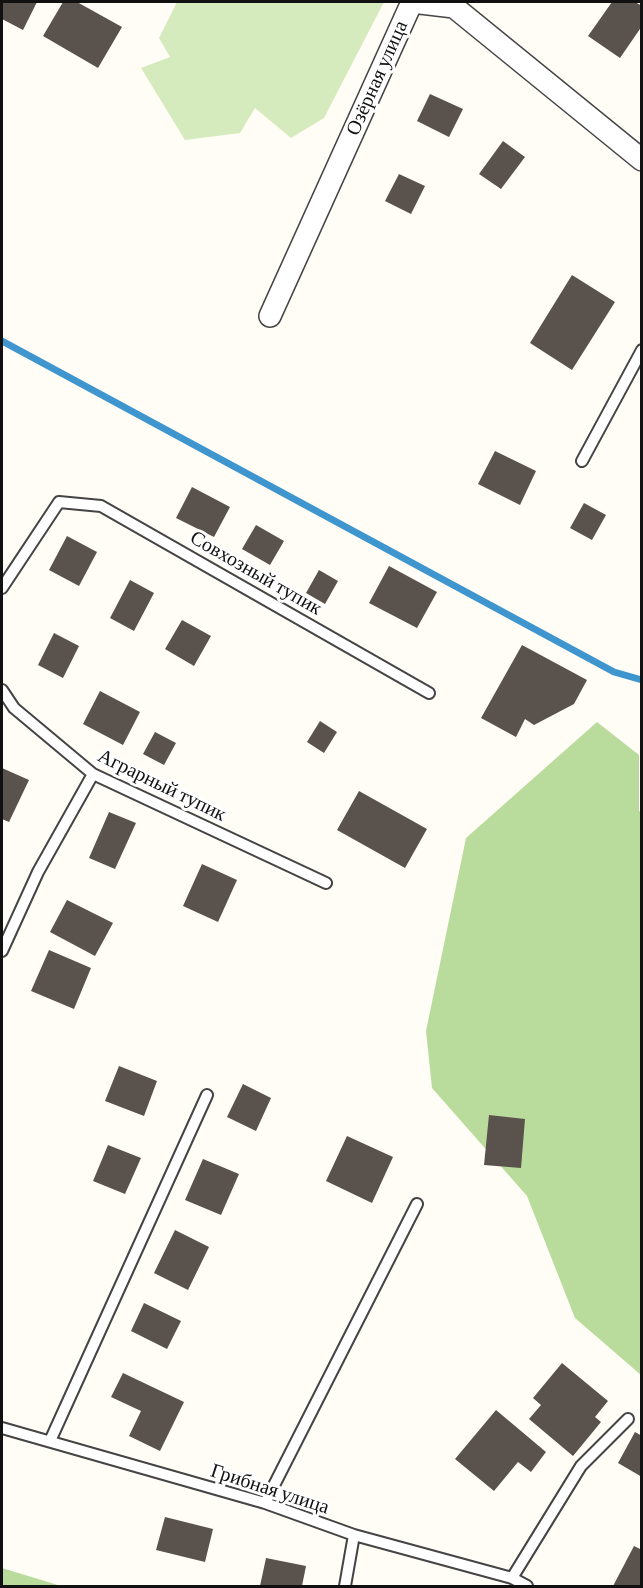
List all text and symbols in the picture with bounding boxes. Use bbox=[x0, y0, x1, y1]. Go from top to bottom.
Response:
street label: Озёрная улица bbox=[341, 17, 413, 139]
street label: Совхозный тупик bbox=[186, 526, 326, 620]
street label: Аграрный тупик bbox=[94, 744, 230, 826]
street label: Грибная улица bbox=[208, 1459, 332, 1519]

